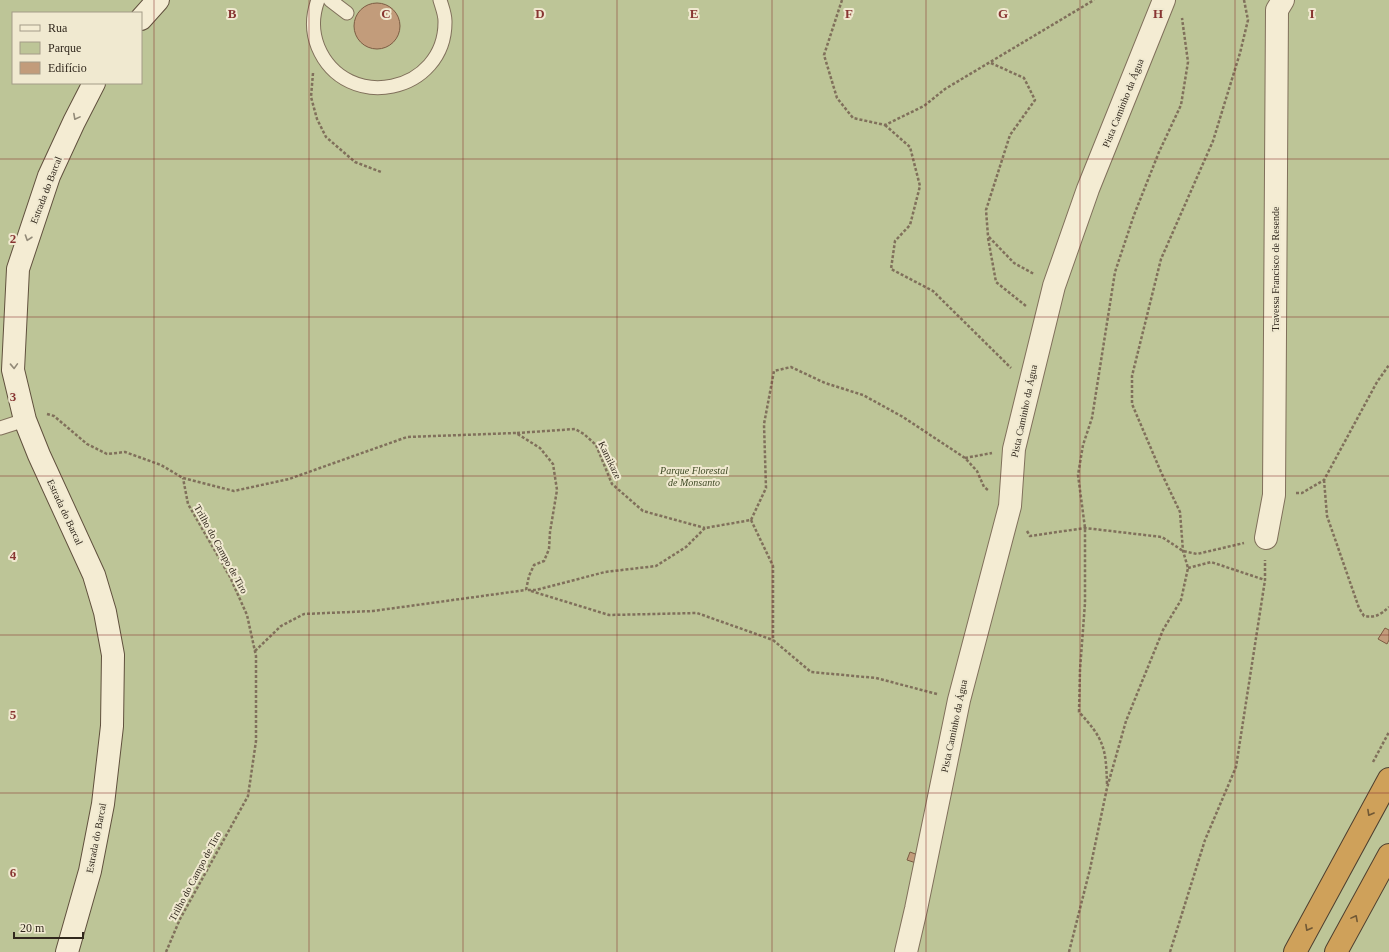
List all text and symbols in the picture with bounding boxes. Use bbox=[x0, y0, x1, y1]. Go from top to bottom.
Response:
text: B bbox=[228, 6, 237, 21]
text: C bbox=[381, 6, 391, 21]
text: D bbox=[535, 6, 545, 21]
text: E bbox=[690, 6, 698, 21]
text: F bbox=[845, 6, 853, 21]
text: G bbox=[998, 6, 1008, 21]
text: H bbox=[1153, 6, 1163, 21]
text: I bbox=[1309, 6, 1315, 21]
legend bbox=[12, 12, 142, 84]
text: Rua bbox=[48, 21, 68, 35]
text: Parque bbox=[48, 41, 81, 55]
street label: Pista Caminho da Água bbox=[1100, 57, 1146, 149]
text: Edifício bbox=[48, 61, 87, 75]
one-way arrow bbox=[73, 113, 81, 121]
street label: Estrada do Barcal bbox=[28, 155, 64, 225]
street label: Travessa Francisco de Resende bbox=[1270, 206, 1281, 331]
text: 2 bbox=[10, 231, 16, 246]
one-way arrow bbox=[24, 234, 33, 241]
one-way arrow bbox=[9, 363, 18, 369]
street label: Pista Caminho da Água bbox=[1009, 363, 1039, 458]
text: 3 bbox=[10, 389, 17, 404]
street label: Kamikaze bbox=[596, 439, 624, 481]
park label: Parque Florestal de Monsanto bbox=[659, 465, 728, 488]
street label: Estrada do Barcal bbox=[45, 477, 85, 547]
street label: Trilho do Campo de Tiro bbox=[192, 503, 250, 595]
text: 4 bbox=[10, 548, 17, 563]
street label: Pista Caminho da Água bbox=[939, 678, 969, 773]
text: 5 bbox=[10, 707, 17, 722]
street label: Estrada do Barcal bbox=[84, 802, 108, 874]
one-way arrow bbox=[1368, 809, 1375, 817]
street label: Trilho do Campo de Tiro bbox=[167, 829, 223, 923]
text: 6 bbox=[10, 865, 17, 880]
scale bar bbox=[14, 914, 83, 940]
one-way arrow bbox=[1350, 915, 1358, 922]
text: 20 m bbox=[20, 921, 45, 935]
one-way arrow bbox=[1306, 924, 1313, 931]

